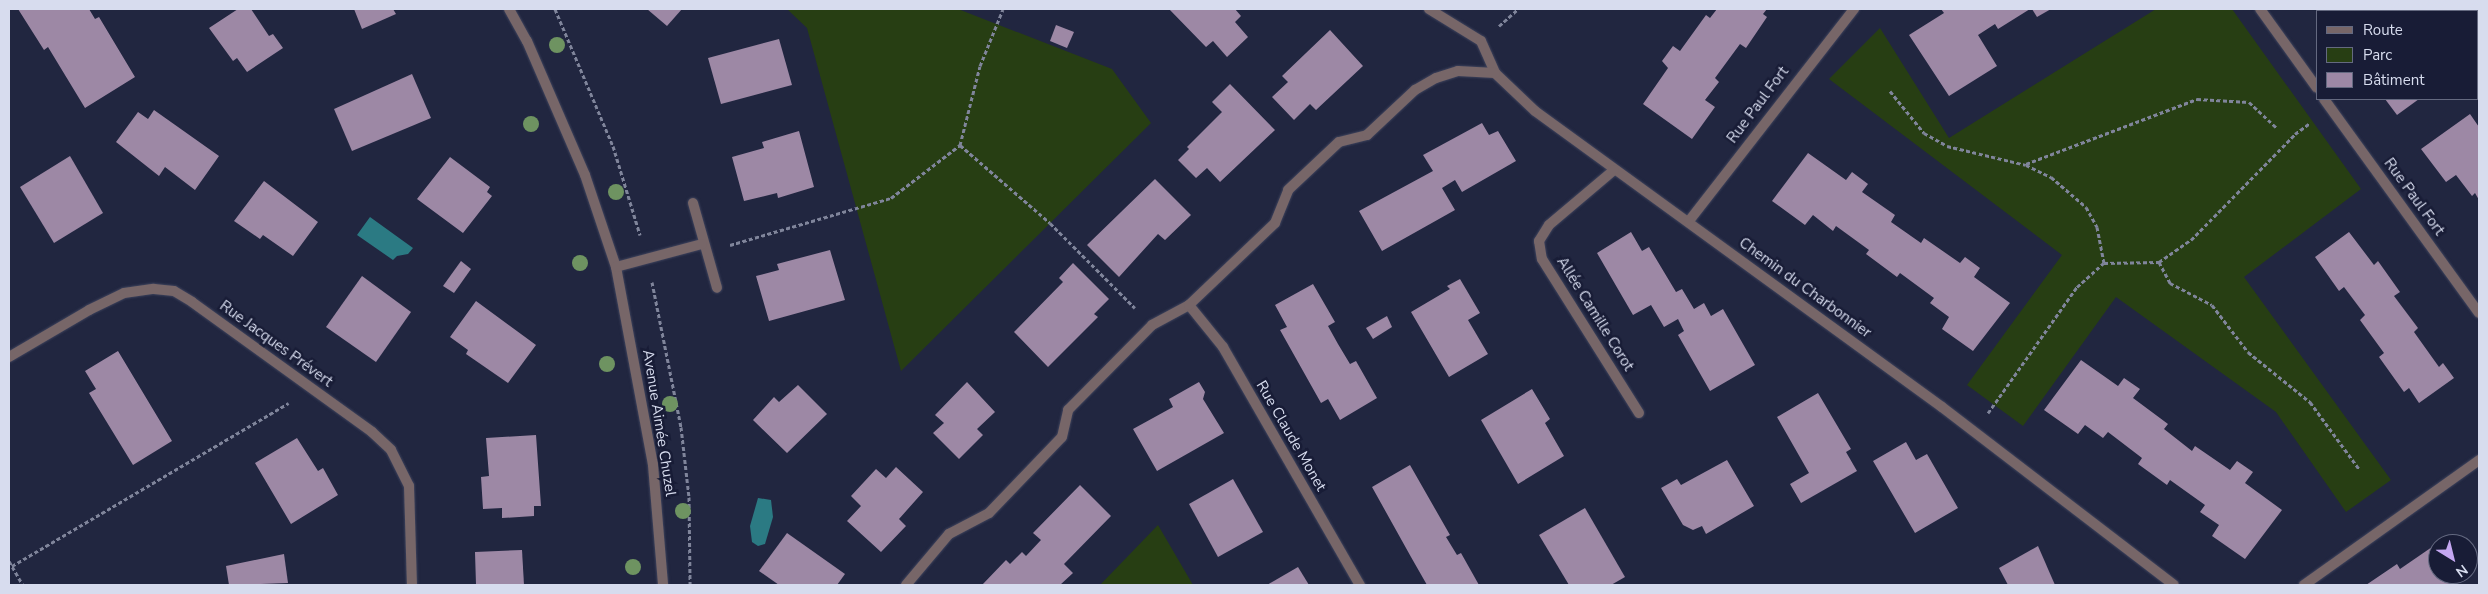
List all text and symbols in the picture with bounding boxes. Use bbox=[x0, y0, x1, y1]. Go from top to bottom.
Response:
legend bbox=[2316, 10, 2478, 100]
text: Route bbox=[2363, 20, 2403, 40]
text: Parc bbox=[2363, 45, 2392, 65]
street label: Rue Paul Fort bbox=[1723, 63, 1793, 147]
text: Bâtiment bbox=[2363, 70, 2424, 90]
street label: Rue Paul Fort bbox=[2380, 155, 2448, 239]
street label: Chemin du Charbonnier bbox=[1735, 234, 1875, 342]
street label: Allée Camille Corot bbox=[1553, 254, 1637, 374]
street label: Rue Jacques Prévert bbox=[216, 297, 336, 391]
street label: Avenue Aimée Chuzel bbox=[639, 348, 679, 498]
street label: Rue Claude Monet bbox=[1252, 378, 1330, 494]
north arrow bbox=[2428, 534, 2478, 584]
text: N bbox=[2452, 560, 2471, 581]

